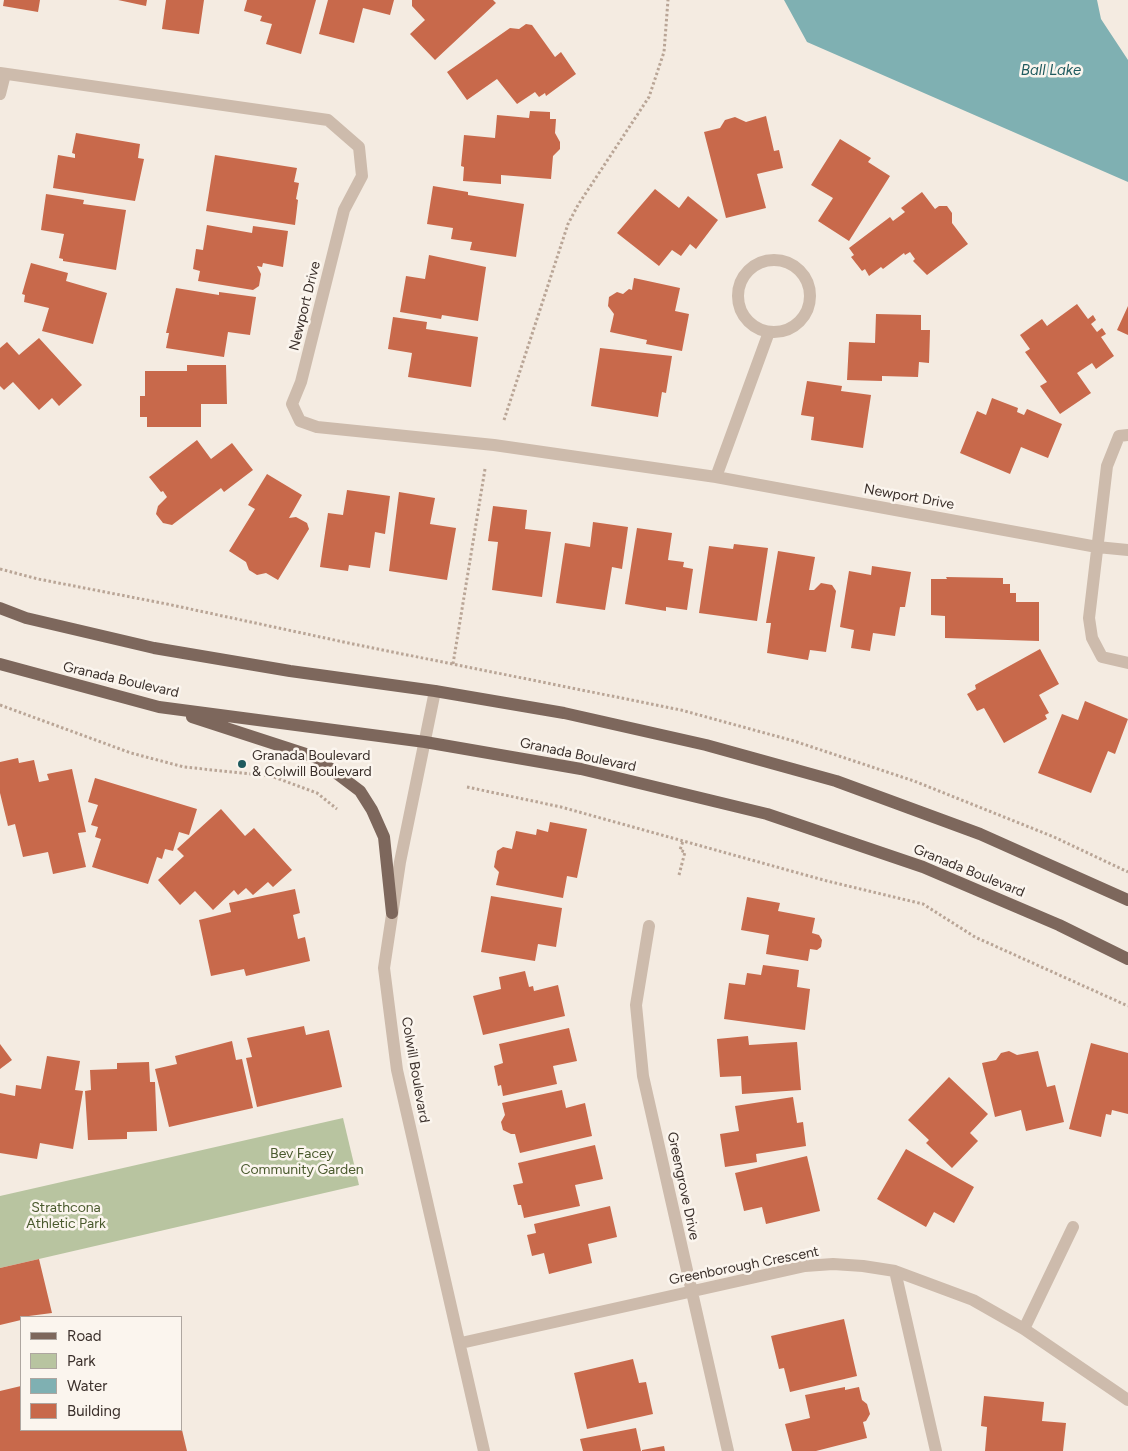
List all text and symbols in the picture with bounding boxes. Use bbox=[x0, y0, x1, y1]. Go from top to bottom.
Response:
water label: Ball Lake bbox=[1021, 62, 1081, 80]
street label: Newport Drive bbox=[286, 260, 324, 352]
street label: Newport Drive bbox=[862, 481, 956, 513]
street label: Granada Boulevard bbox=[61, 658, 181, 702]
street label: Granada Boulevard bbox=[518, 734, 638, 776]
place label: Granada Boulevard & Colwill Boulevard bbox=[252, 748, 372, 780]
marker: Granada Boulevard & Colwill Boulevard bbox=[236, 758, 248, 770]
street label: Granada Boulevard bbox=[911, 841, 1027, 901]
street label: Colwill Boulevard bbox=[397, 1016, 433, 1124]
street label: Greengrove Drive bbox=[663, 1130, 703, 1242]
park label: Bev Facey Community Garden bbox=[240, 1146, 364, 1178]
park label: Strathcona Athletic Park bbox=[26, 1200, 106, 1232]
street label: Greenborough Crescent bbox=[668, 1243, 820, 1289]
legend bbox=[20, 1316, 182, 1431]
text: Road bbox=[67, 1327, 102, 1345]
text: Park bbox=[67, 1352, 96, 1370]
text: Water bbox=[67, 1377, 107, 1395]
text: Building bbox=[67, 1402, 121, 1420]

